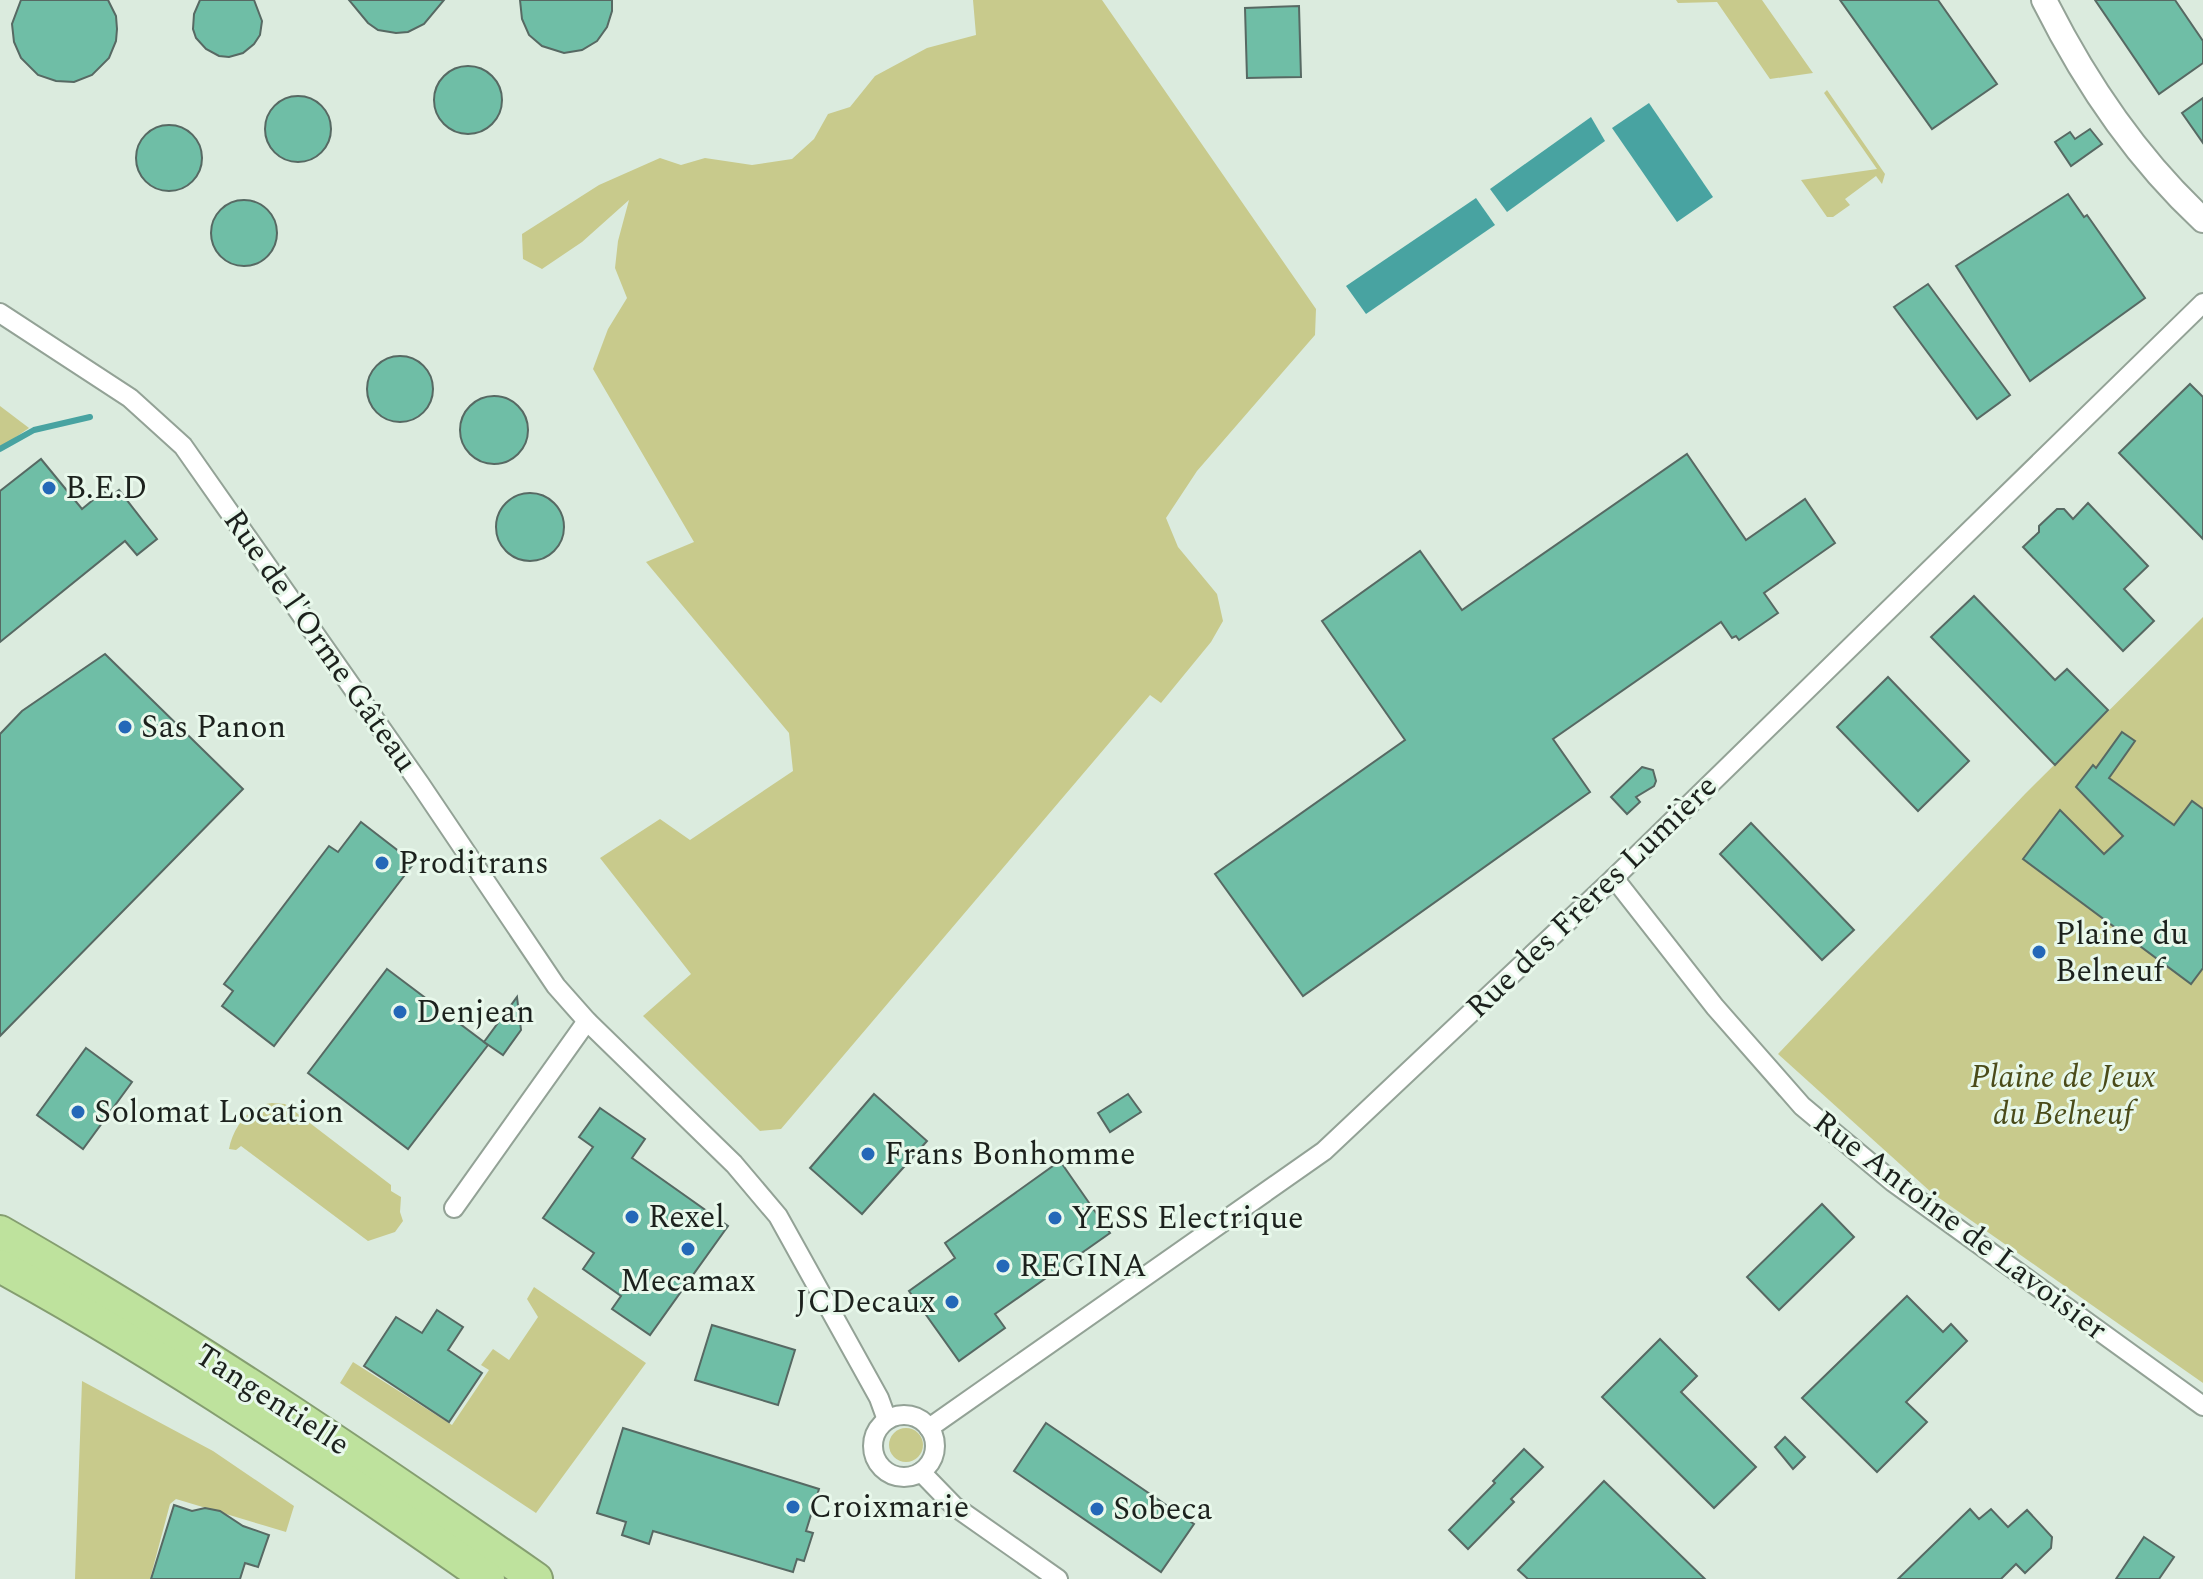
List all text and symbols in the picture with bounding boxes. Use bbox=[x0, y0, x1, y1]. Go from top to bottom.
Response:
place label: B.E.D bbox=[65, 464, 147, 513]
marker: B.E.D bbox=[40, 479, 58, 497]
street label: Rue de l'Orme Gâteau bbox=[211, 499, 429, 783]
place label: Sas Panon bbox=[141, 703, 286, 752]
marker: Sas Panon bbox=[116, 718, 134, 736]
street label: Rue des Frères Lumière bbox=[1455, 763, 1729, 1031]
place label: Proditrans bbox=[398, 839, 549, 888]
marker: Proditrans bbox=[373, 854, 391, 872]
place label: Plaine du Belneuf bbox=[2055, 910, 2188, 996]
marker: Plaine du Belneuf bbox=[2030, 943, 2048, 961]
place label: Denjean bbox=[416, 988, 535, 1037]
marker: Denjean bbox=[391, 1003, 409, 1021]
park label: Plaine de Jeux du Belneuf bbox=[1970, 1053, 2156, 1139]
place label: Solomat Location bbox=[94, 1088, 344, 1137]
street label: Rue Antoine de Lavoisier bbox=[1802, 1099, 2118, 1353]
marker: Solomat Location bbox=[69, 1103, 87, 1121]
place label: Frans Bonhomme bbox=[884, 1130, 1136, 1179]
marker: Frans Bonhomme bbox=[859, 1145, 877, 1163]
place label: Rexel bbox=[648, 1193, 725, 1242]
place label: YESS Electrique bbox=[1071, 1194, 1304, 1243]
marker: Rexel bbox=[623, 1208, 641, 1226]
marker: YESS Electrique bbox=[1046, 1209, 1064, 1227]
marker: Mecamax bbox=[679, 1240, 697, 1258]
place label: REGINA bbox=[1019, 1242, 1147, 1291]
place label: Mecamax bbox=[620, 1257, 756, 1306]
marker: REGINA bbox=[994, 1257, 1012, 1275]
place label: JCDecaux bbox=[795, 1278, 936, 1327]
marker: JCDecaux bbox=[943, 1293, 961, 1311]
street label: Tangentielle bbox=[185, 1331, 359, 1469]
place label: Croixmarie bbox=[809, 1483, 969, 1532]
place label: Sobeca bbox=[1113, 1485, 1213, 1534]
marker: Croixmarie bbox=[784, 1498, 802, 1516]
marker: Sobeca bbox=[1088, 1500, 1106, 1518]

